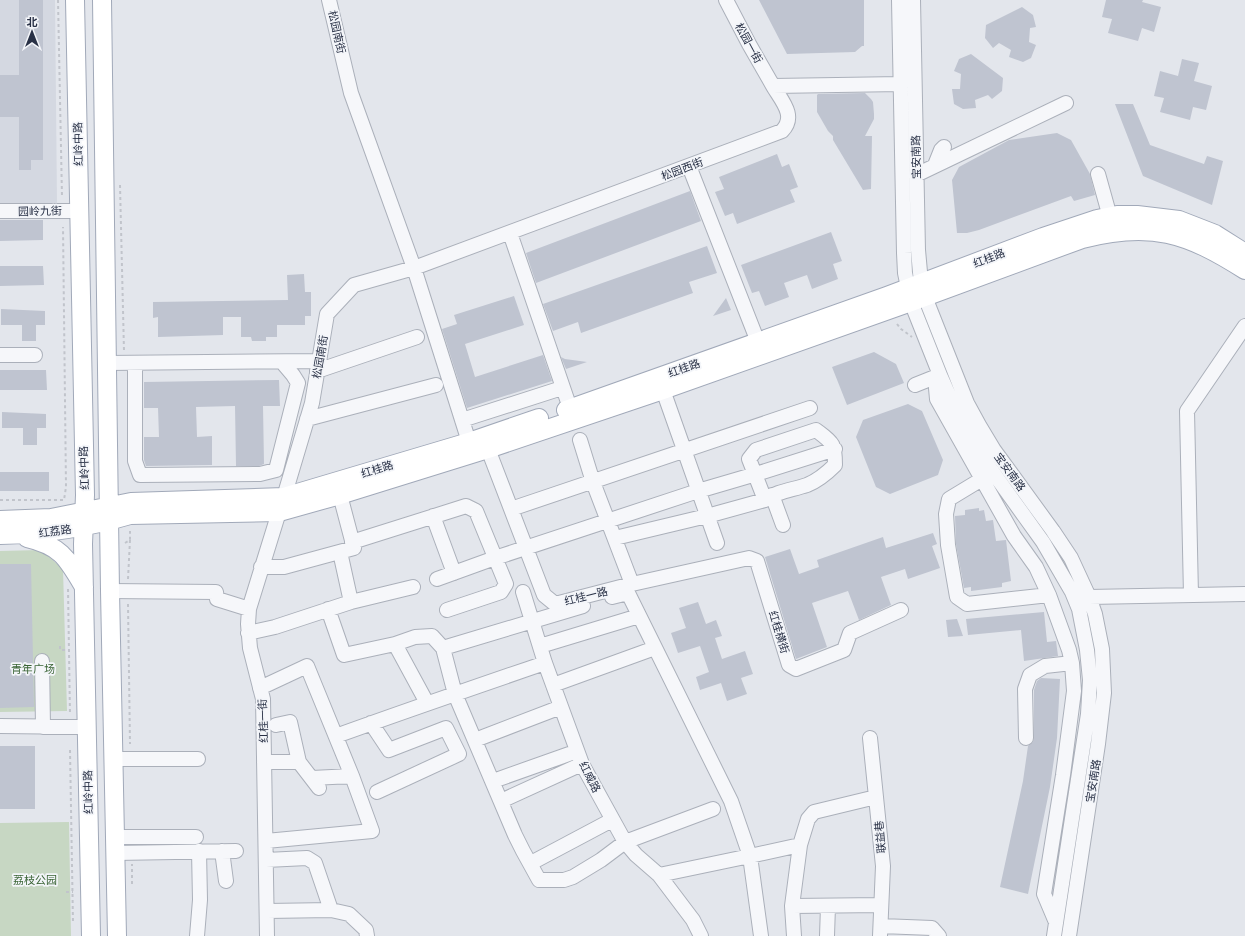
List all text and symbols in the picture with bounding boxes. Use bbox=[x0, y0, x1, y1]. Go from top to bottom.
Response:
street label: 松园南街 bbox=[326, 9, 349, 55]
north arrow bbox=[12, 12, 52, 52]
text: 北 bbox=[27, 15, 38, 28]
street label: 松园一街 bbox=[733, 20, 766, 65]
street label: 红岭中路 bbox=[71, 122, 84, 166]
street label: 宝安南路 bbox=[909, 135, 922, 179]
street label: 松园西街 bbox=[659, 155, 705, 182]
street label: 园岭九街 bbox=[18, 204, 62, 217]
street label: 红桂路 bbox=[971, 246, 1007, 270]
street label: 松园南街 bbox=[309, 334, 330, 380]
street label: 红桂路 bbox=[666, 356, 702, 379]
street label: 红岭中路 bbox=[76, 446, 91, 490]
street label: 宝安南路 bbox=[992, 450, 1029, 493]
street label: 红桂路 bbox=[359, 457, 395, 480]
street label: 红荔路 bbox=[38, 522, 72, 539]
street label: 红桂一路 bbox=[563, 584, 609, 607]
street label: 红桂横街 bbox=[767, 609, 792, 655]
park label: 青年广场 bbox=[11, 662, 55, 675]
street label: 红桂一街 bbox=[255, 699, 270, 743]
street label: 宝安南路 bbox=[1083, 758, 1102, 804]
street label: 红威路 bbox=[577, 759, 604, 794]
street label: 红岭中路 bbox=[81, 770, 94, 814]
street label: 联益巷 bbox=[872, 820, 887, 854]
park label: 荔枝公园 bbox=[13, 873, 57, 886]

